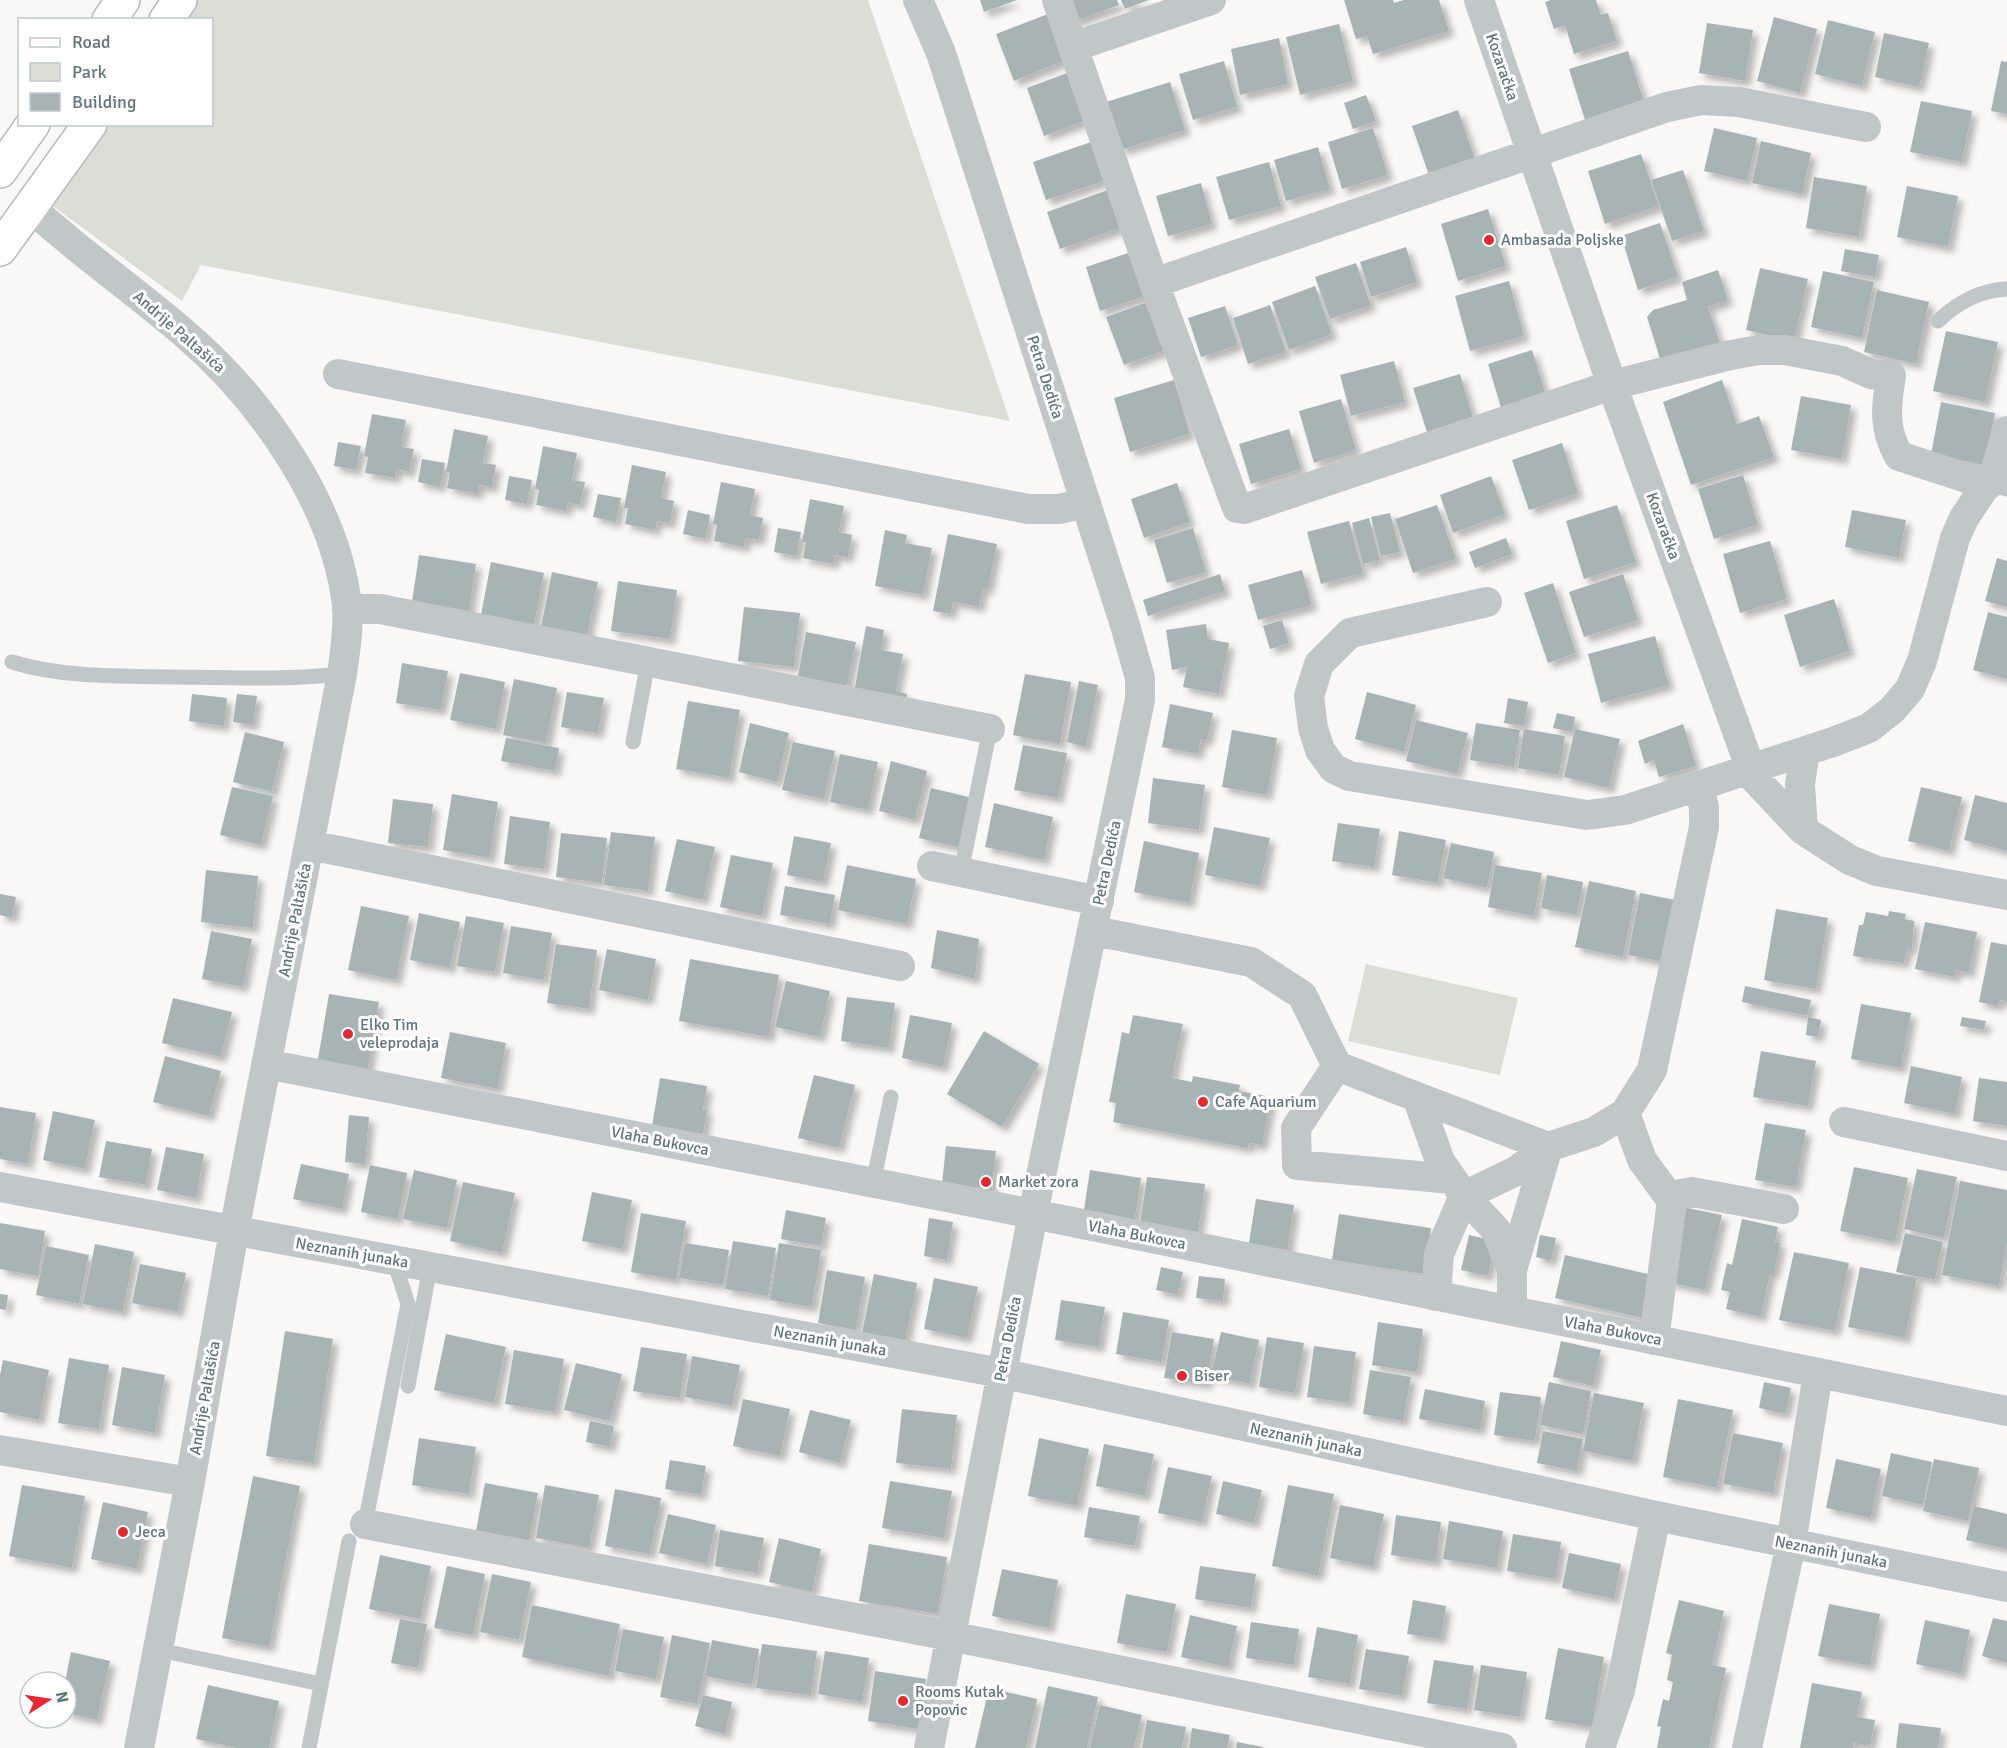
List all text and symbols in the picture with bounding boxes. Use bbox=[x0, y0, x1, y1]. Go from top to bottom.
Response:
legend bbox=[18, 18, 213, 126]
text: Road bbox=[72, 31, 111, 53]
street label: Kozaračka bbox=[1481, 31, 1523, 103]
text: Park bbox=[72, 61, 107, 83]
text: Building bbox=[72, 91, 136, 113]
place label: Ambasada Poljske bbox=[1501, 230, 1624, 250]
marker: Ambasada Poljske bbox=[1482, 233, 1496, 247]
street label: Andrije Paltašića bbox=[129, 287, 229, 377]
street label: Petra Dedića bbox=[1022, 333, 1068, 421]
street label: Kozaračka bbox=[1642, 490, 1684, 562]
street label: Petra Dedića bbox=[1088, 819, 1126, 907]
street label: Andrije Paltašića bbox=[274, 861, 316, 979]
place label: Elko Tim veleprodaja bbox=[360, 1015, 439, 1053]
marker: Elko Tim veleprodaja bbox=[341, 1027, 355, 1041]
place label: Cafe Aquarium bbox=[1215, 1092, 1316, 1112]
marker: Cafe Aquarium bbox=[1196, 1095, 1210, 1109]
street label: Vlaha Bukovca bbox=[609, 1122, 711, 1160]
place label: Market zora bbox=[998, 1172, 1079, 1192]
marker: Market zora bbox=[979, 1175, 993, 1189]
street label: Vlaha Bukovca bbox=[1086, 1216, 1188, 1254]
street label: Neznanih junaka bbox=[294, 1233, 410, 1273]
street label: Petra Dedića bbox=[990, 1295, 1026, 1383]
street label: Vlaha Bukovca bbox=[1562, 1312, 1664, 1350]
street label: Neznanih junaka bbox=[772, 1321, 888, 1361]
street label: Andrije Paltašića bbox=[185, 1339, 225, 1457]
place label: Biser bbox=[1194, 1366, 1229, 1386]
marker: Biser bbox=[1175, 1369, 1189, 1383]
street label: Neznanih junaka bbox=[1248, 1418, 1364, 1462]
place label: Jeca bbox=[135, 1522, 166, 1542]
marker: Jeca bbox=[116, 1525, 130, 1539]
street label: Neznanih junaka bbox=[1773, 1531, 1889, 1573]
north arrow bbox=[18, 1670, 78, 1730]
place label: Rooms Kutak Popovic bbox=[915, 1682, 1004, 1720]
text: N bbox=[51, 1690, 73, 1705]
marker: Rooms Kutak Popovic bbox=[896, 1694, 910, 1708]

